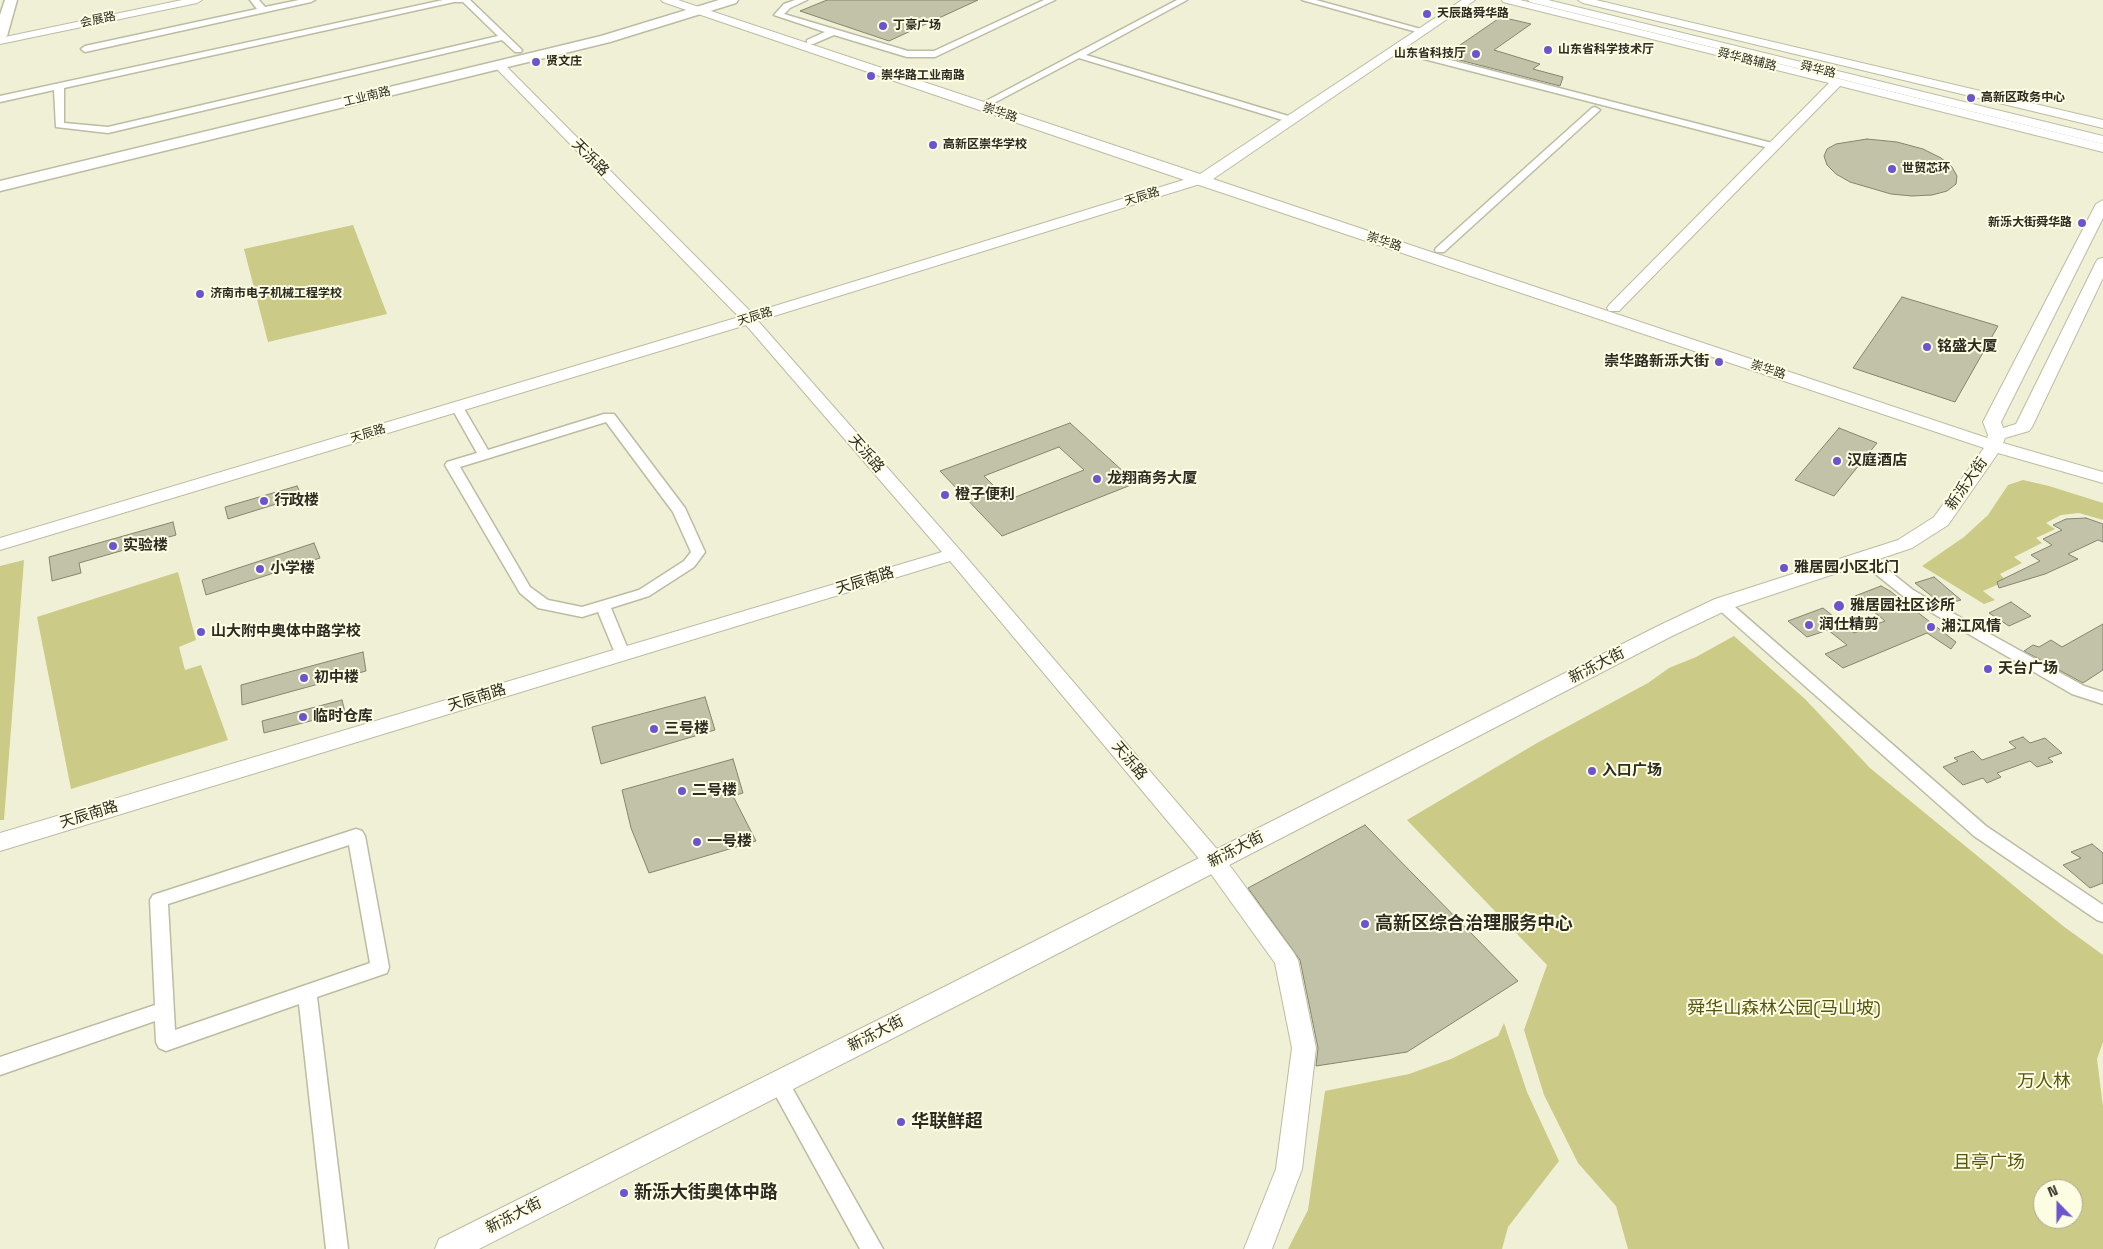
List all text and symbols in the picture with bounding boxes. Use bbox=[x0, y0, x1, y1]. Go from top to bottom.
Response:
place label: 天辰路舜华路 bbox=[1437, 7, 1509, 21]
marker: 天辰路舜华路 bbox=[1421, 8, 1433, 20]
street label: 会展路 bbox=[79, 9, 117, 31]
place label: 丁豪广场 bbox=[893, 19, 941, 33]
marker: 丁豪广场 bbox=[877, 20, 889, 32]
place label: 山东省科学技术厅 bbox=[1558, 43, 1654, 57]
marker: 山东省科学技术厅 bbox=[1542, 44, 1554, 56]
street label: 舜华路辅路 bbox=[1716, 46, 1778, 74]
place label: 山东省科技厅 bbox=[1394, 47, 1466, 61]
marker: 山东省科技厅 bbox=[1470, 48, 1482, 60]
place label: 贤文庄 bbox=[546, 55, 582, 69]
marker: 贤文庄 bbox=[530, 56, 542, 68]
street label: 舜华路 bbox=[1799, 59, 1837, 81]
place label: 崇华路工业南路 bbox=[881, 69, 965, 83]
marker: 崇华路工业南路 bbox=[865, 70, 877, 82]
street label: 工业南路 bbox=[342, 84, 392, 110]
place label: 高新区政务中心 bbox=[1981, 91, 2065, 105]
marker: 高新区政务中心 bbox=[1965, 92, 1977, 104]
street label: 崇华路 bbox=[981, 100, 1019, 126]
street label: 天泺路 bbox=[568, 136, 612, 180]
place label: 高新区崇华学校 bbox=[943, 138, 1027, 152]
marker: 高新区崇华学校 bbox=[927, 139, 939, 151]
place label: 世贸芯环 bbox=[1902, 162, 1950, 176]
marker: 世贸芯环 bbox=[1886, 163, 1898, 175]
street label: 天辰路 bbox=[1123, 185, 1161, 209]
place label: 新泺大街舜华路 bbox=[1988, 216, 2072, 230]
marker: 新泺大街舜华路 bbox=[2076, 217, 2088, 229]
street label: 崇华路 bbox=[1365, 230, 1403, 254]
place label: 济南市电子机械工程学校 bbox=[210, 287, 342, 301]
marker: 济南市电子机械工程学校 bbox=[194, 288, 206, 300]
street label: 天辰路 bbox=[736, 305, 774, 329]
place label: 铭盛大厦 bbox=[1937, 338, 1997, 356]
marker: 铭盛大厦 bbox=[1921, 341, 1933, 353]
place label: 崇华路新泺大街 bbox=[1604, 353, 1709, 371]
marker: 崇华路新泺大街 bbox=[1713, 356, 1725, 368]
street label: 崇华路 bbox=[1749, 358, 1787, 382]
street label: 天辰路 bbox=[349, 422, 387, 446]
street label: 天泺路 bbox=[844, 431, 888, 477]
place label: 汉庭酒店 bbox=[1847, 452, 1907, 470]
street label: 新泺大街 bbox=[1942, 454, 1992, 514]
marker: 汉庭酒店 bbox=[1831, 455, 1843, 467]
place label: 龙翔商务大厦 bbox=[1107, 470, 1197, 488]
marker: 龙翔商务大厦 bbox=[1091, 473, 1103, 485]
place label: 橙子便利 bbox=[955, 486, 1015, 504]
marker: 橙子便利 bbox=[939, 489, 951, 501]
place label: 行政楼 bbox=[274, 492, 319, 510]
marker: 行政楼 bbox=[258, 495, 270, 507]
place label: 实验楼 bbox=[123, 537, 168, 555]
marker: 实验楼 bbox=[107, 540, 119, 552]
place label: 雅居园小区北门 bbox=[1794, 559, 1899, 577]
place label: 小学楼 bbox=[270, 560, 315, 578]
marker: 雅居园小区北门 bbox=[1778, 562, 1790, 574]
marker: 小学楼 bbox=[254, 563, 266, 575]
street label: 天辰南路 bbox=[834, 564, 896, 598]
place label: 雅居园社区诊所 bbox=[1850, 597, 1955, 615]
marker: 雅居园社区诊所 bbox=[1832, 599, 1846, 613]
place label: 润仕精剪 bbox=[1819, 616, 1879, 634]
place label: 湘江风情 bbox=[1941, 618, 2001, 636]
marker: 润仕精剪 bbox=[1803, 619, 1815, 631]
marker: 湘江风情 bbox=[1925, 621, 1937, 633]
place label: 山大附中奥体中路学校 bbox=[211, 623, 361, 641]
marker: 山大附中奥体中路学校 bbox=[195, 626, 207, 638]
street label: 新泺大街 bbox=[1566, 644, 1628, 688]
place label: 天台广场 bbox=[1998, 660, 2058, 678]
marker: 天台广场 bbox=[1982, 663, 1994, 675]
place label: 初中楼 bbox=[314, 669, 359, 687]
marker: 初中楼 bbox=[298, 672, 310, 684]
street label: 天辰南路 bbox=[446, 681, 508, 715]
place label: 临时仓库 bbox=[313, 708, 373, 726]
marker: 临时仓库 bbox=[297, 711, 309, 723]
place label: 三号楼 bbox=[664, 720, 709, 738]
marker: 三号楼 bbox=[648, 723, 660, 735]
street label: 天泺路 bbox=[1108, 738, 1150, 784]
place label: 入口广场 bbox=[1602, 762, 1662, 780]
marker: 入口广场 bbox=[1586, 765, 1598, 777]
place label: 二号楼 bbox=[692, 782, 737, 800]
marker: 二号楼 bbox=[676, 785, 688, 797]
street label: 天辰南路 bbox=[58, 798, 120, 832]
street label: 新泺大街 bbox=[1205, 828, 1267, 872]
place label: 一号楼 bbox=[707, 833, 752, 851]
marker: 一号楼 bbox=[691, 836, 703, 848]
place label: 高新区综合治理服务中心 bbox=[1375, 913, 1573, 935]
marker: 高新区综合治理服务中心 bbox=[1359, 918, 1371, 930]
park label: 舜华山森林公园(马山坡) bbox=[1687, 998, 1881, 1020]
street label: 新泺大街 bbox=[845, 1012, 907, 1056]
park label: 万人林 bbox=[2017, 1071, 2071, 1093]
place label: 华联鲜超 bbox=[911, 1111, 983, 1133]
marker: 华联鲜超 bbox=[895, 1116, 907, 1128]
park label: 且亭广场 bbox=[1953, 1152, 2025, 1174]
north arrow bbox=[2033, 1179, 2083, 1229]
text: N bbox=[2045, 1181, 2060, 1201]
place label: 新泺大街奥体中路 bbox=[634, 1182, 778, 1204]
marker: 新泺大街奥体中路 bbox=[618, 1187, 630, 1199]
street label: 新泺大街 bbox=[483, 1194, 545, 1238]

